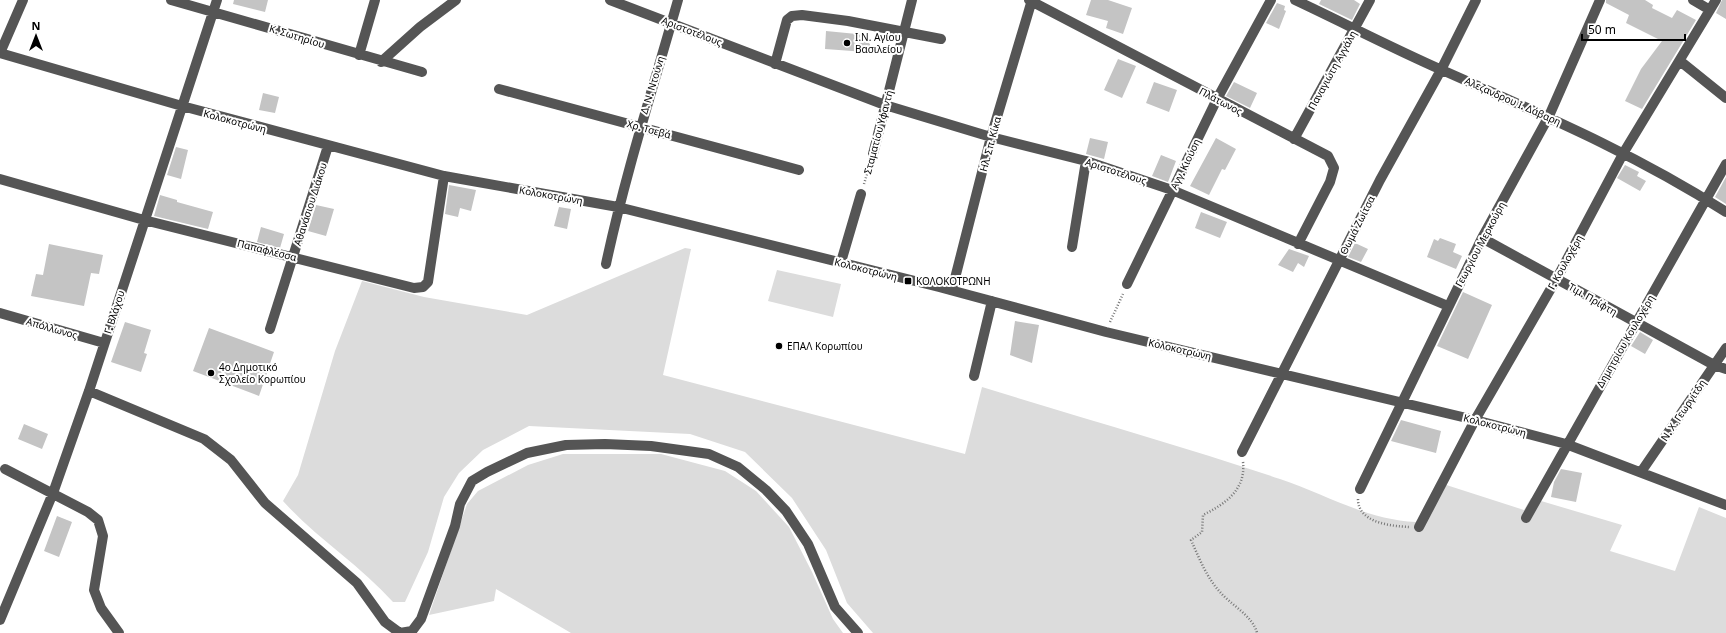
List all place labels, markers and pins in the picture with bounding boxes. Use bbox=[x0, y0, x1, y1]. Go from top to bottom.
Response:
place label: Ι.Ν. Αγίου Βασιλείου bbox=[855, 30, 902, 56]
marker: Ι.Ν. Αγίου Βασιλείου bbox=[842, 38, 852, 48]
place label: ΚΟΛΟΚΟΤΡΩΝΗ bbox=[916, 274, 991, 288]
marker: ΚΟΛΟΚΟΤΡΩΝΗ bbox=[903, 276, 913, 286]
place label: ΕΠΑΛ Κορωπίου bbox=[787, 339, 863, 353]
marker: ΕΠΑΛ Κορωπίου bbox=[774, 341, 784, 351]
place label: 4ο Δημοτικό Σχολείο Κορωπίου bbox=[219, 360, 306, 386]
marker: 4ο Δημοτικό Σχολείο Κορωπίου bbox=[206, 368, 216, 378]

